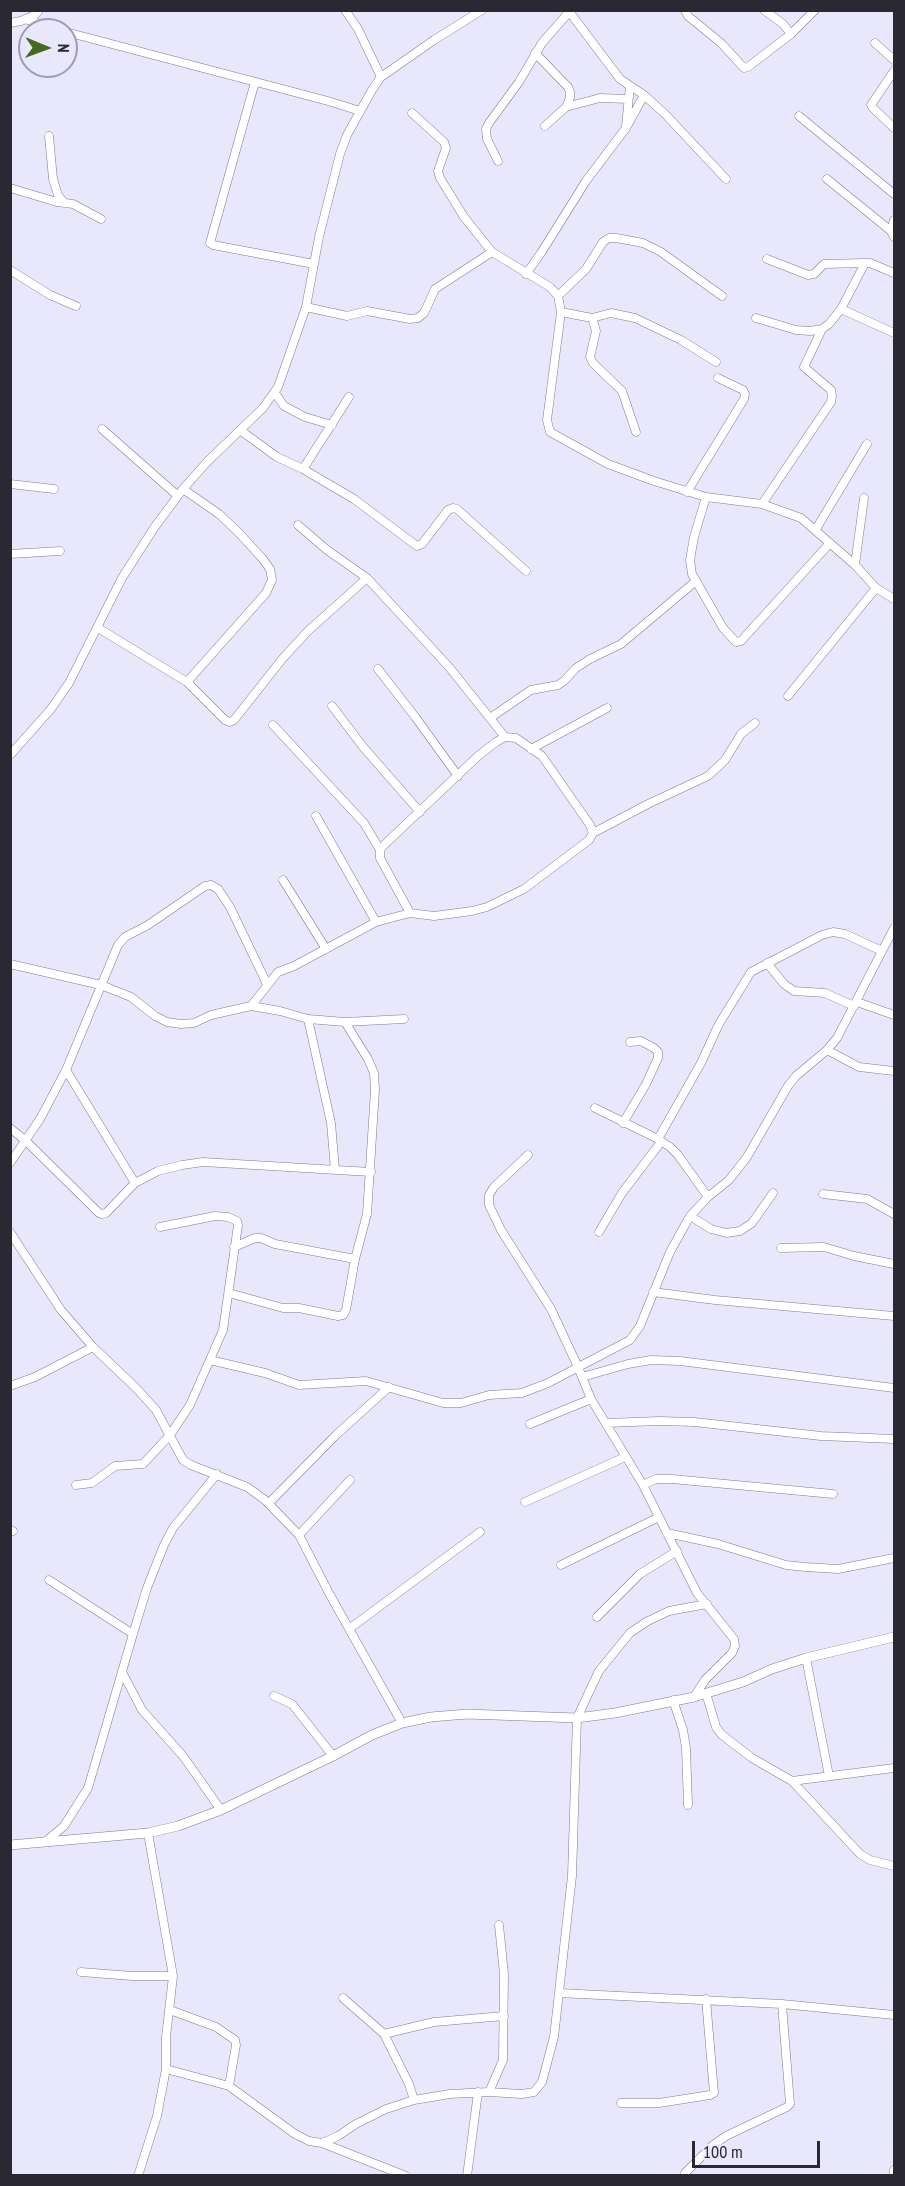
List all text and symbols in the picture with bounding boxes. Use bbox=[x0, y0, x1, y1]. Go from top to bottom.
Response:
north arrow bbox=[18, 18, 78, 78]
text: N bbox=[54, 44, 74, 53]
scale bar bbox=[695, 2129, 822, 2167]
text: 100 m bbox=[703, 2140, 743, 2163]

